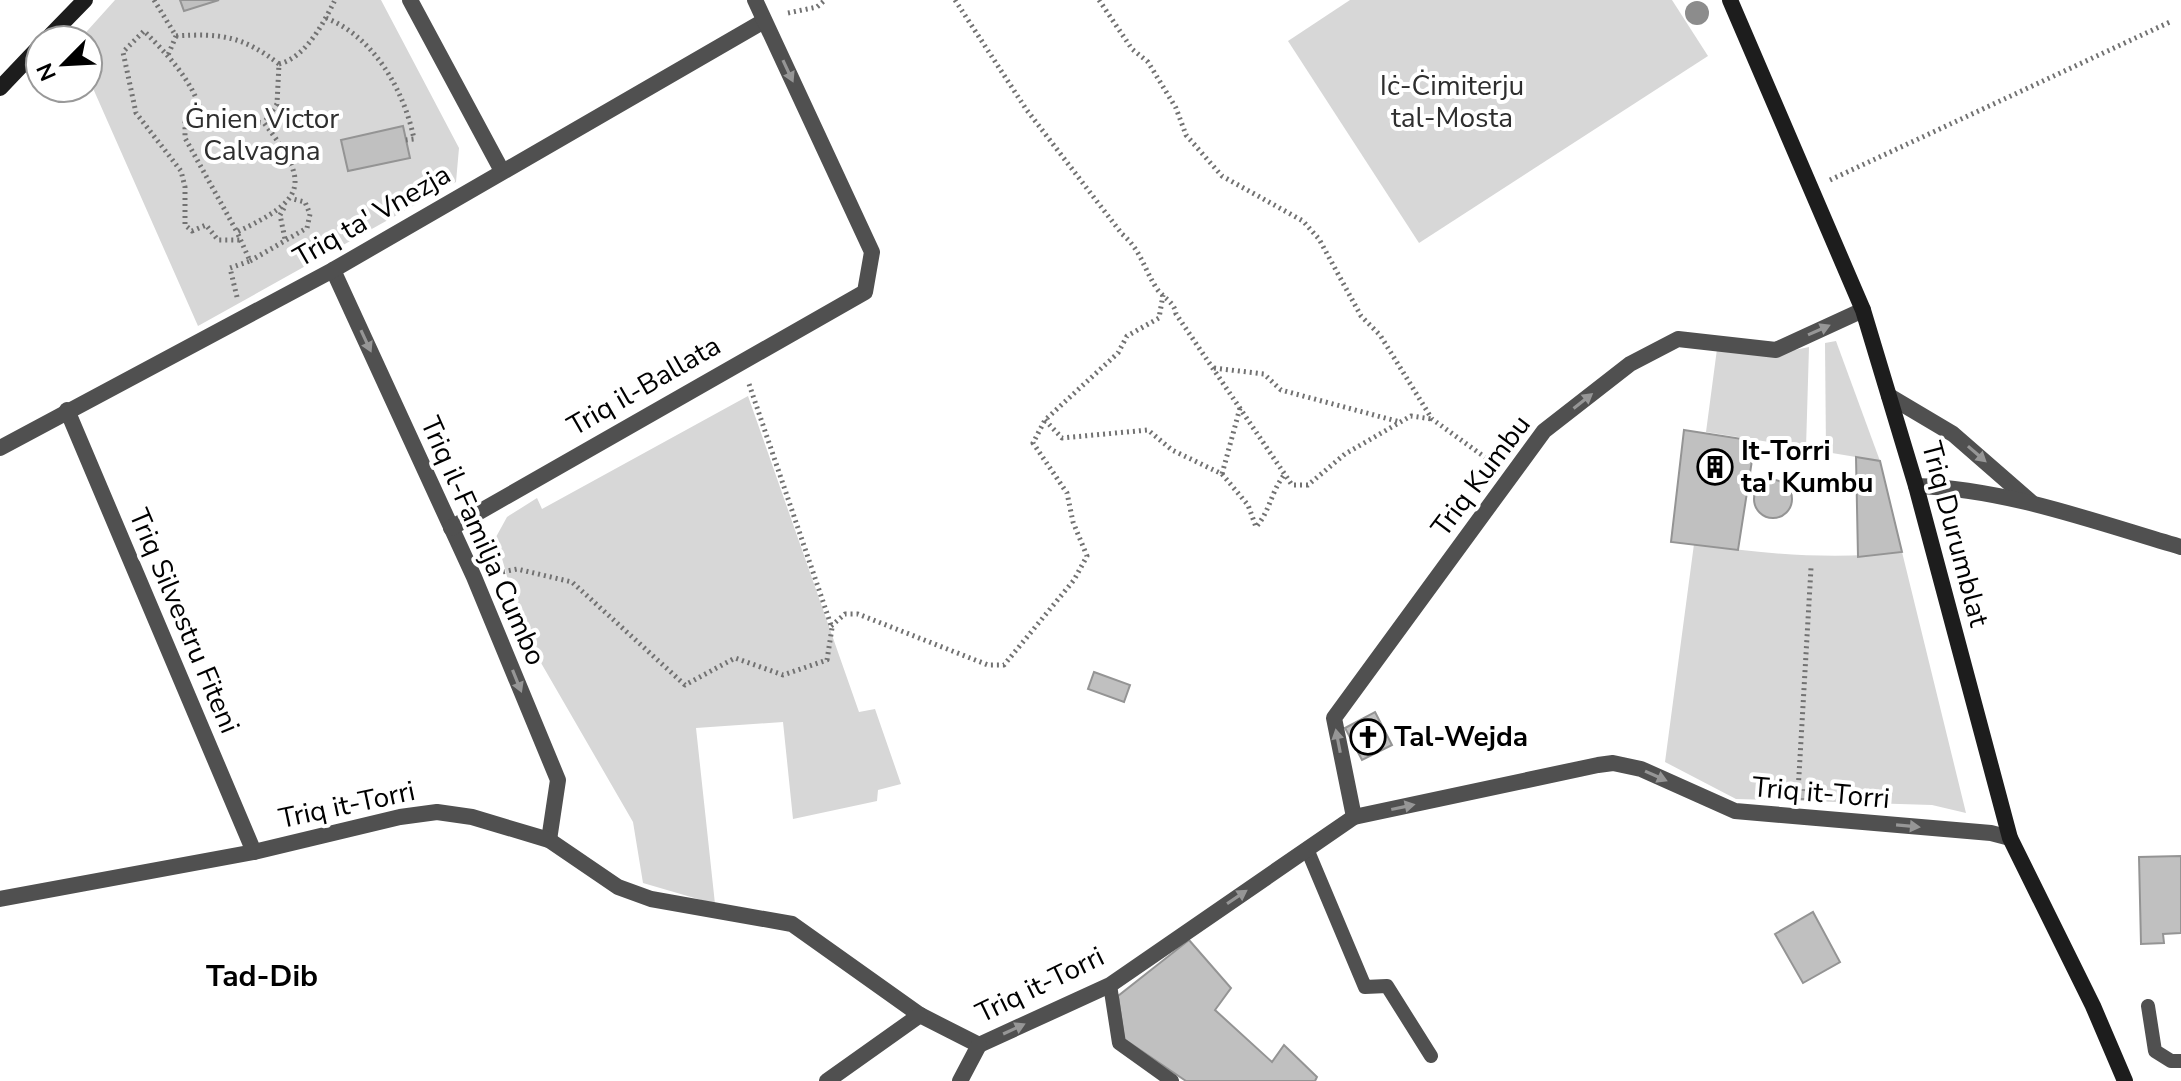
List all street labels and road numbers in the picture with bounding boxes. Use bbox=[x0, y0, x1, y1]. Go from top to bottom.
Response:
street label: Triq ta' Vnezja bbox=[286, 156, 458, 276]
street label: Triq il-Ballata bbox=[560, 327, 728, 445]
street label: Triq Kumbu bbox=[1423, 407, 1539, 545]
street label: Triq il-Familja Cumbo bbox=[411, 411, 555, 671]
street label: Triq Durumblat bbox=[1912, 437, 1998, 631]
street label: Triq Silvestru Fiteni bbox=[120, 503, 248, 739]
street label: Triq it-Torri bbox=[1751, 768, 1891, 818]
street label: Triq it-Torri bbox=[275, 772, 419, 838]
street label: Triq it-Torri bbox=[970, 938, 1110, 1032]

